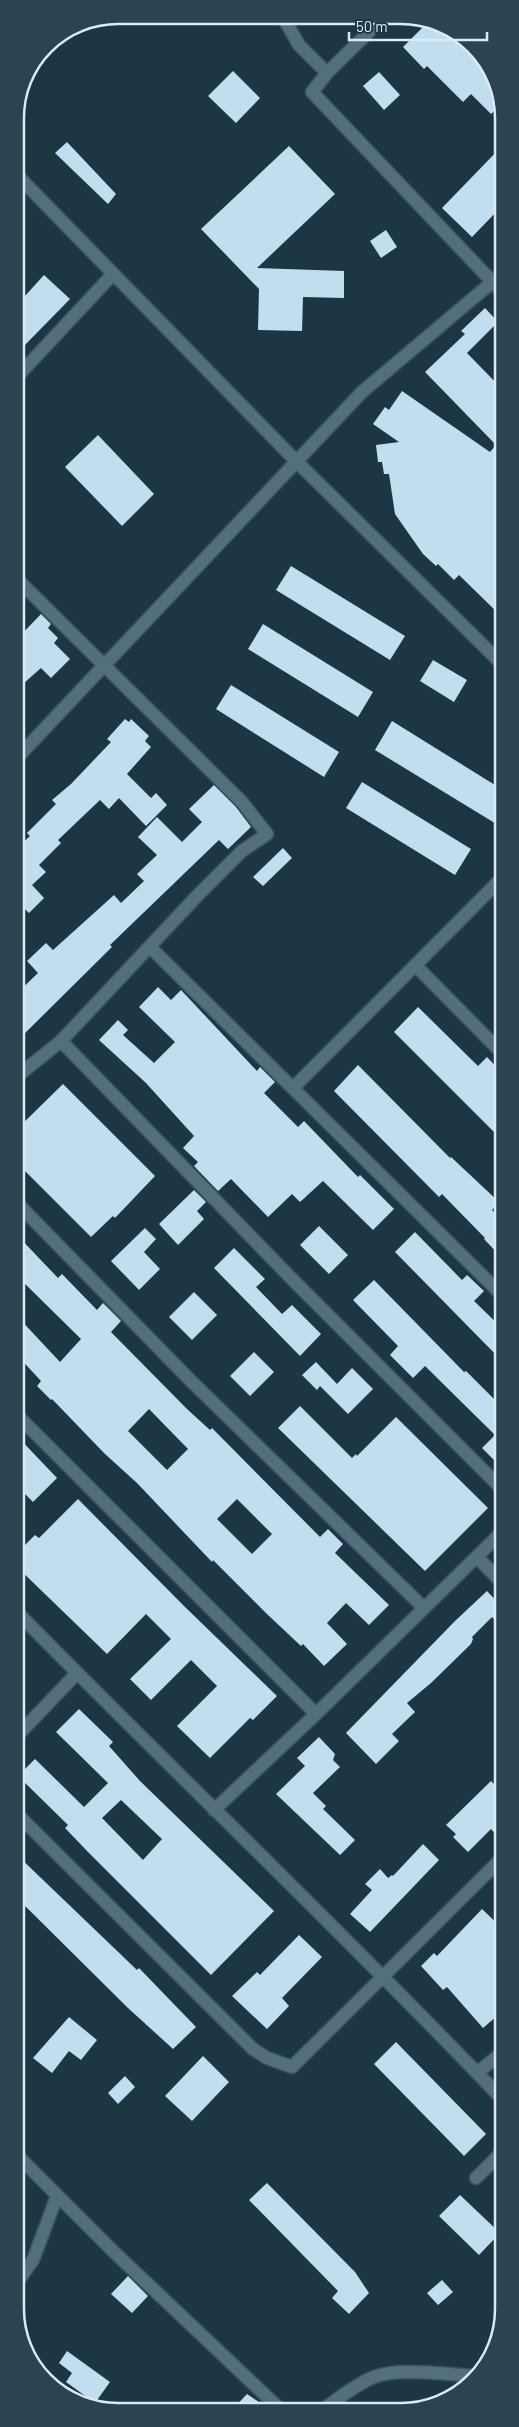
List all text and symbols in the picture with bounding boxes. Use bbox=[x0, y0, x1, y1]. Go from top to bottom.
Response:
scale bar bbox=[349, 10, 486, 42]
text: 50 m bbox=[356, 17, 388, 35]

